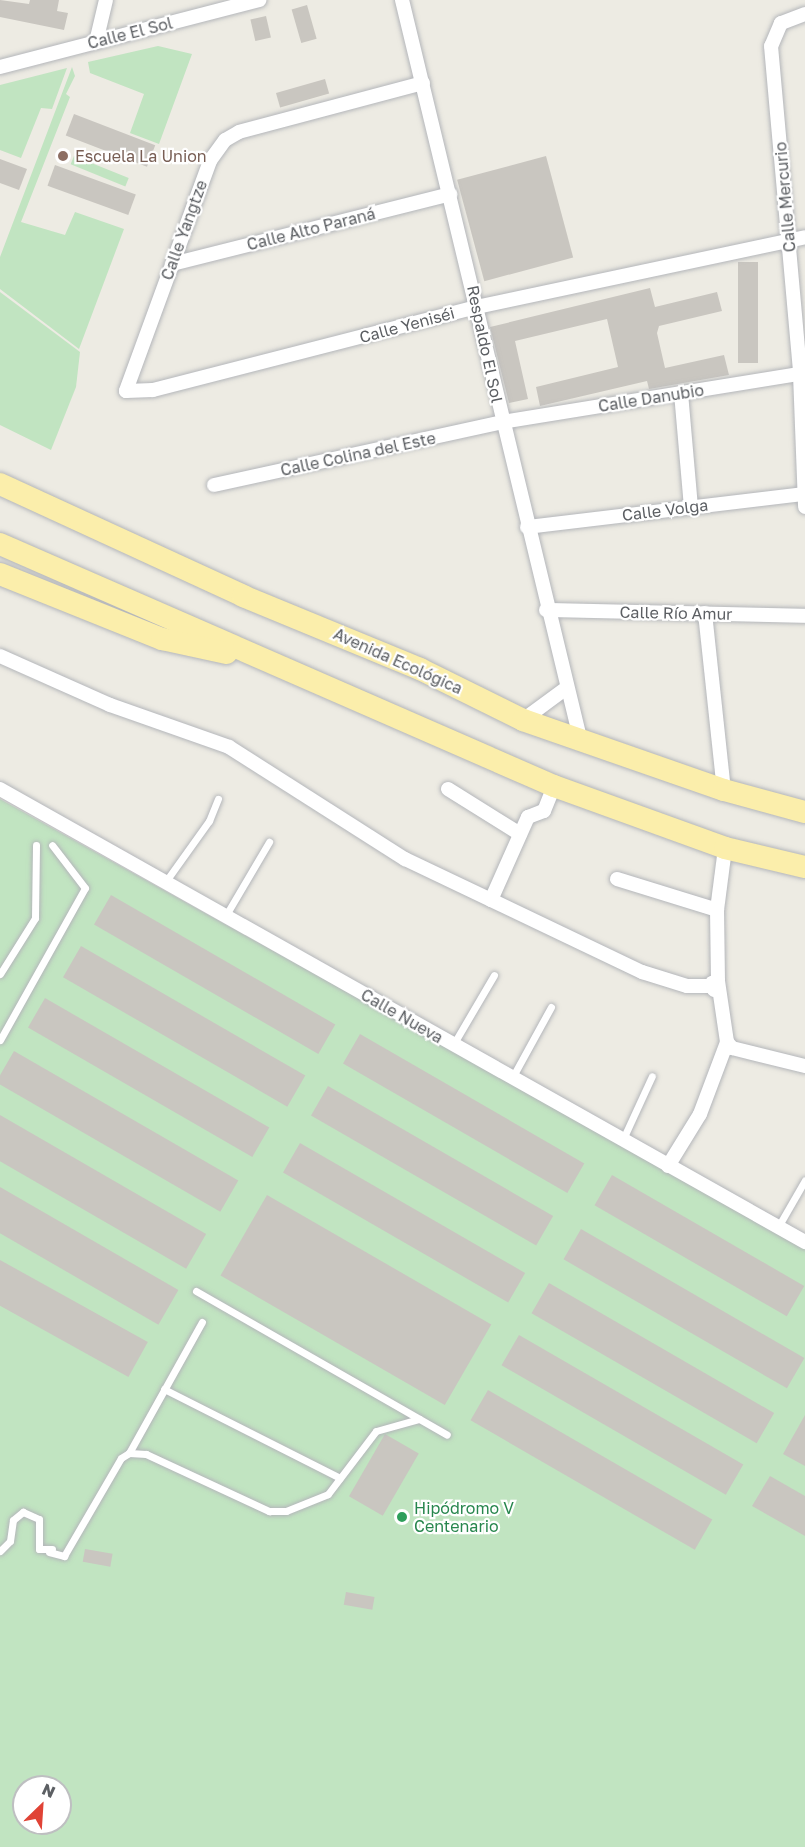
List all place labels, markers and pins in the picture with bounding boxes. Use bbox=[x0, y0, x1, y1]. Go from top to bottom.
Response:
place label: Escuela La Union bbox=[75, 146, 207, 166]
marker: Escuela La Union bbox=[56, 149, 70, 163]
place label: Hipódromo V Centenario bbox=[414, 1498, 514, 1536]
marker: Hipódromo V Centenario bbox=[395, 1510, 409, 1524]

